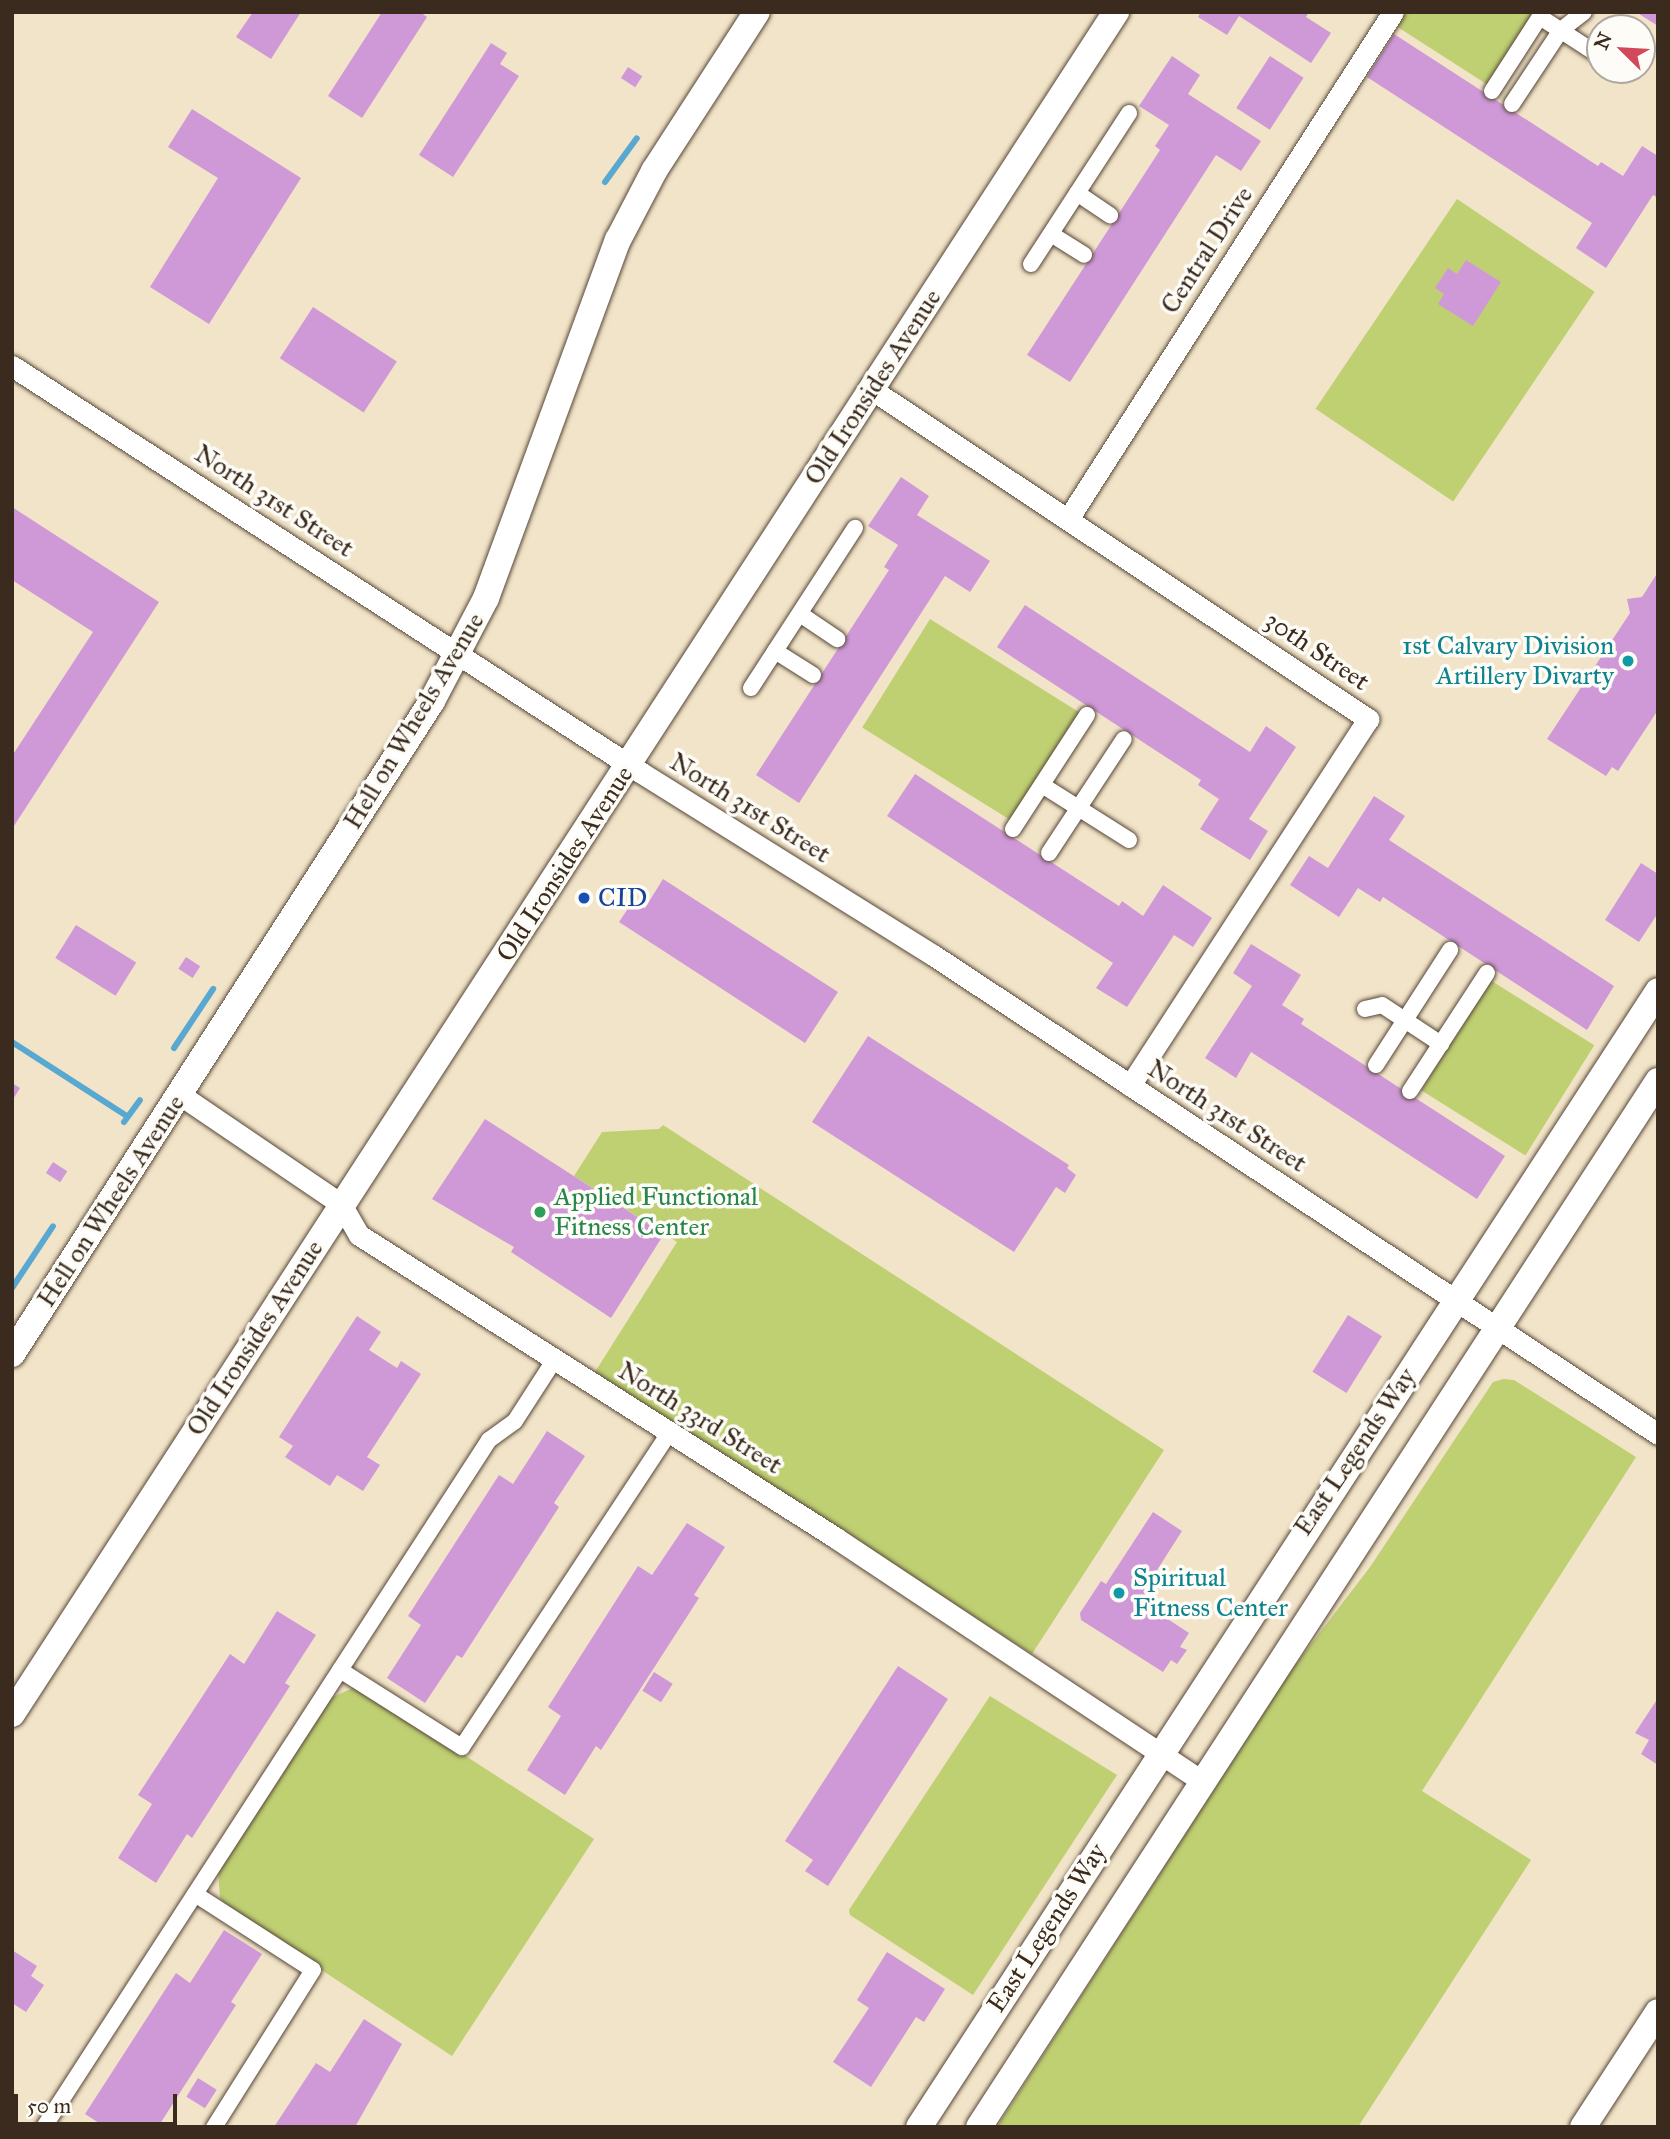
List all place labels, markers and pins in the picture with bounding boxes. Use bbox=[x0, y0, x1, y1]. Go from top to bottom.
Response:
place label: 1st Calvary Division Artillery Divarty bbox=[1402, 630, 1614, 692]
marker: 1st Calvary Division Artillery Divarty bbox=[1620, 653, 1636, 669]
place label: CID bbox=[598, 882, 647, 914]
marker: CID bbox=[576, 890, 592, 906]
place label: Applied Functional Fitness Center bbox=[554, 1181, 758, 1242]
marker: Applied Functional Fitness Center bbox=[532, 1204, 548, 1220]
place label: Spiritual Fitness Center bbox=[1133, 1562, 1288, 1624]
marker: Spiritual Fitness Center bbox=[1111, 1585, 1127, 1601]

